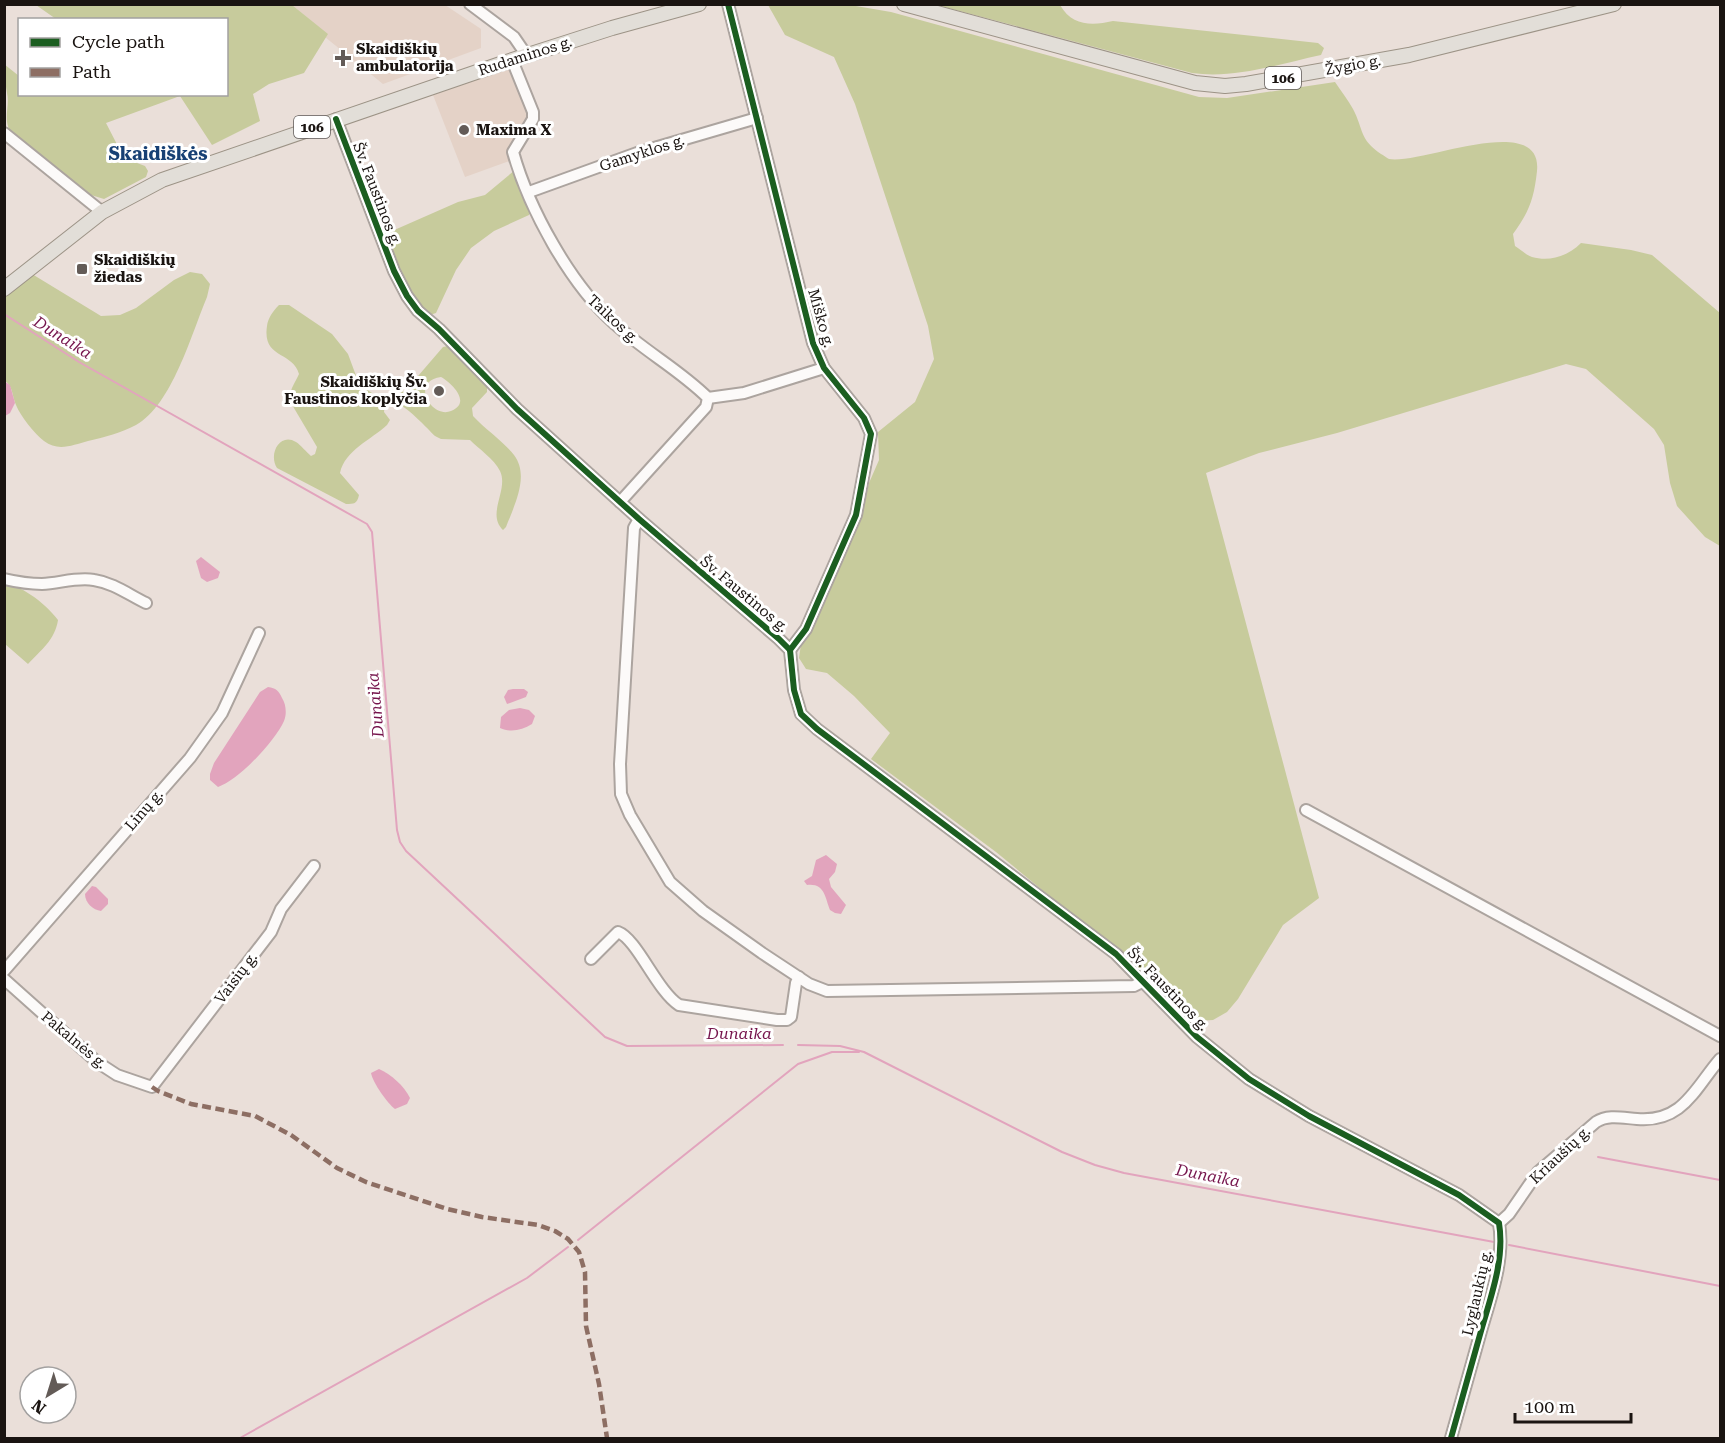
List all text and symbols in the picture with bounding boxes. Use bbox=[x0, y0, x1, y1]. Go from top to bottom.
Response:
legend bbox=[18, 18, 228, 96]
text: Cycle path bbox=[72, 31, 165, 52]
street label: Rudaminos g. bbox=[476, 32, 574, 80]
place label: Skaidiškių ambulatorija bbox=[356, 40, 454, 75]
marker: Skaidiškių ambulatorija bbox=[334, 49, 352, 67]
street label: Žygio g. bbox=[1324, 51, 1382, 79]
text: Path bbox=[72, 61, 111, 82]
road number: 106 bbox=[1265, 67, 1301, 89]
road number: 106 bbox=[294, 116, 330, 138]
place label: Maxima X bbox=[476, 121, 551, 139]
marker: Maxima X bbox=[457, 123, 471, 137]
street label: Gamyklos g. bbox=[597, 131, 687, 175]
street label: Šv. Faustinos g. bbox=[349, 140, 405, 248]
district label: Skaidiškės bbox=[109, 143, 207, 164]
place label: Skaidiškių žiedas bbox=[94, 251, 175, 286]
marker: Skaidiškių žiedas bbox=[75, 262, 89, 276]
street label: Miško g. bbox=[804, 287, 838, 349]
street label: Taikos g. bbox=[584, 291, 642, 347]
water label: Dunaika bbox=[29, 312, 96, 363]
place label: Skaidiškių Šv. Faustinos koplyčia bbox=[284, 373, 427, 408]
marker: Skaidiškių Šv. Faustinos koplyčia bbox=[432, 384, 446, 398]
street label: Šv. Faustinos g. bbox=[696, 552, 792, 636]
water label: Dunaika bbox=[363, 671, 388, 739]
street label: Linų g. bbox=[121, 786, 167, 834]
street label: Šv. Faustinos g. bbox=[1124, 943, 1212, 1035]
street label: Vaisių g. bbox=[211, 949, 261, 1007]
street label: Pakalnės g. bbox=[38, 1007, 110, 1073]
water label: Dunaika bbox=[705, 1024, 772, 1043]
street label: Kriaušių g. bbox=[1526, 1122, 1594, 1188]
water label: Dunaika bbox=[1173, 1160, 1242, 1191]
street label: Lyglaukių g. bbox=[1458, 1248, 1496, 1338]
north arrow bbox=[18, 1365, 78, 1425]
scale bar bbox=[1515, 1386, 1630, 1424]
text: N bbox=[28, 1395, 50, 1418]
text: 100 m bbox=[1524, 1396, 1575, 1417]

